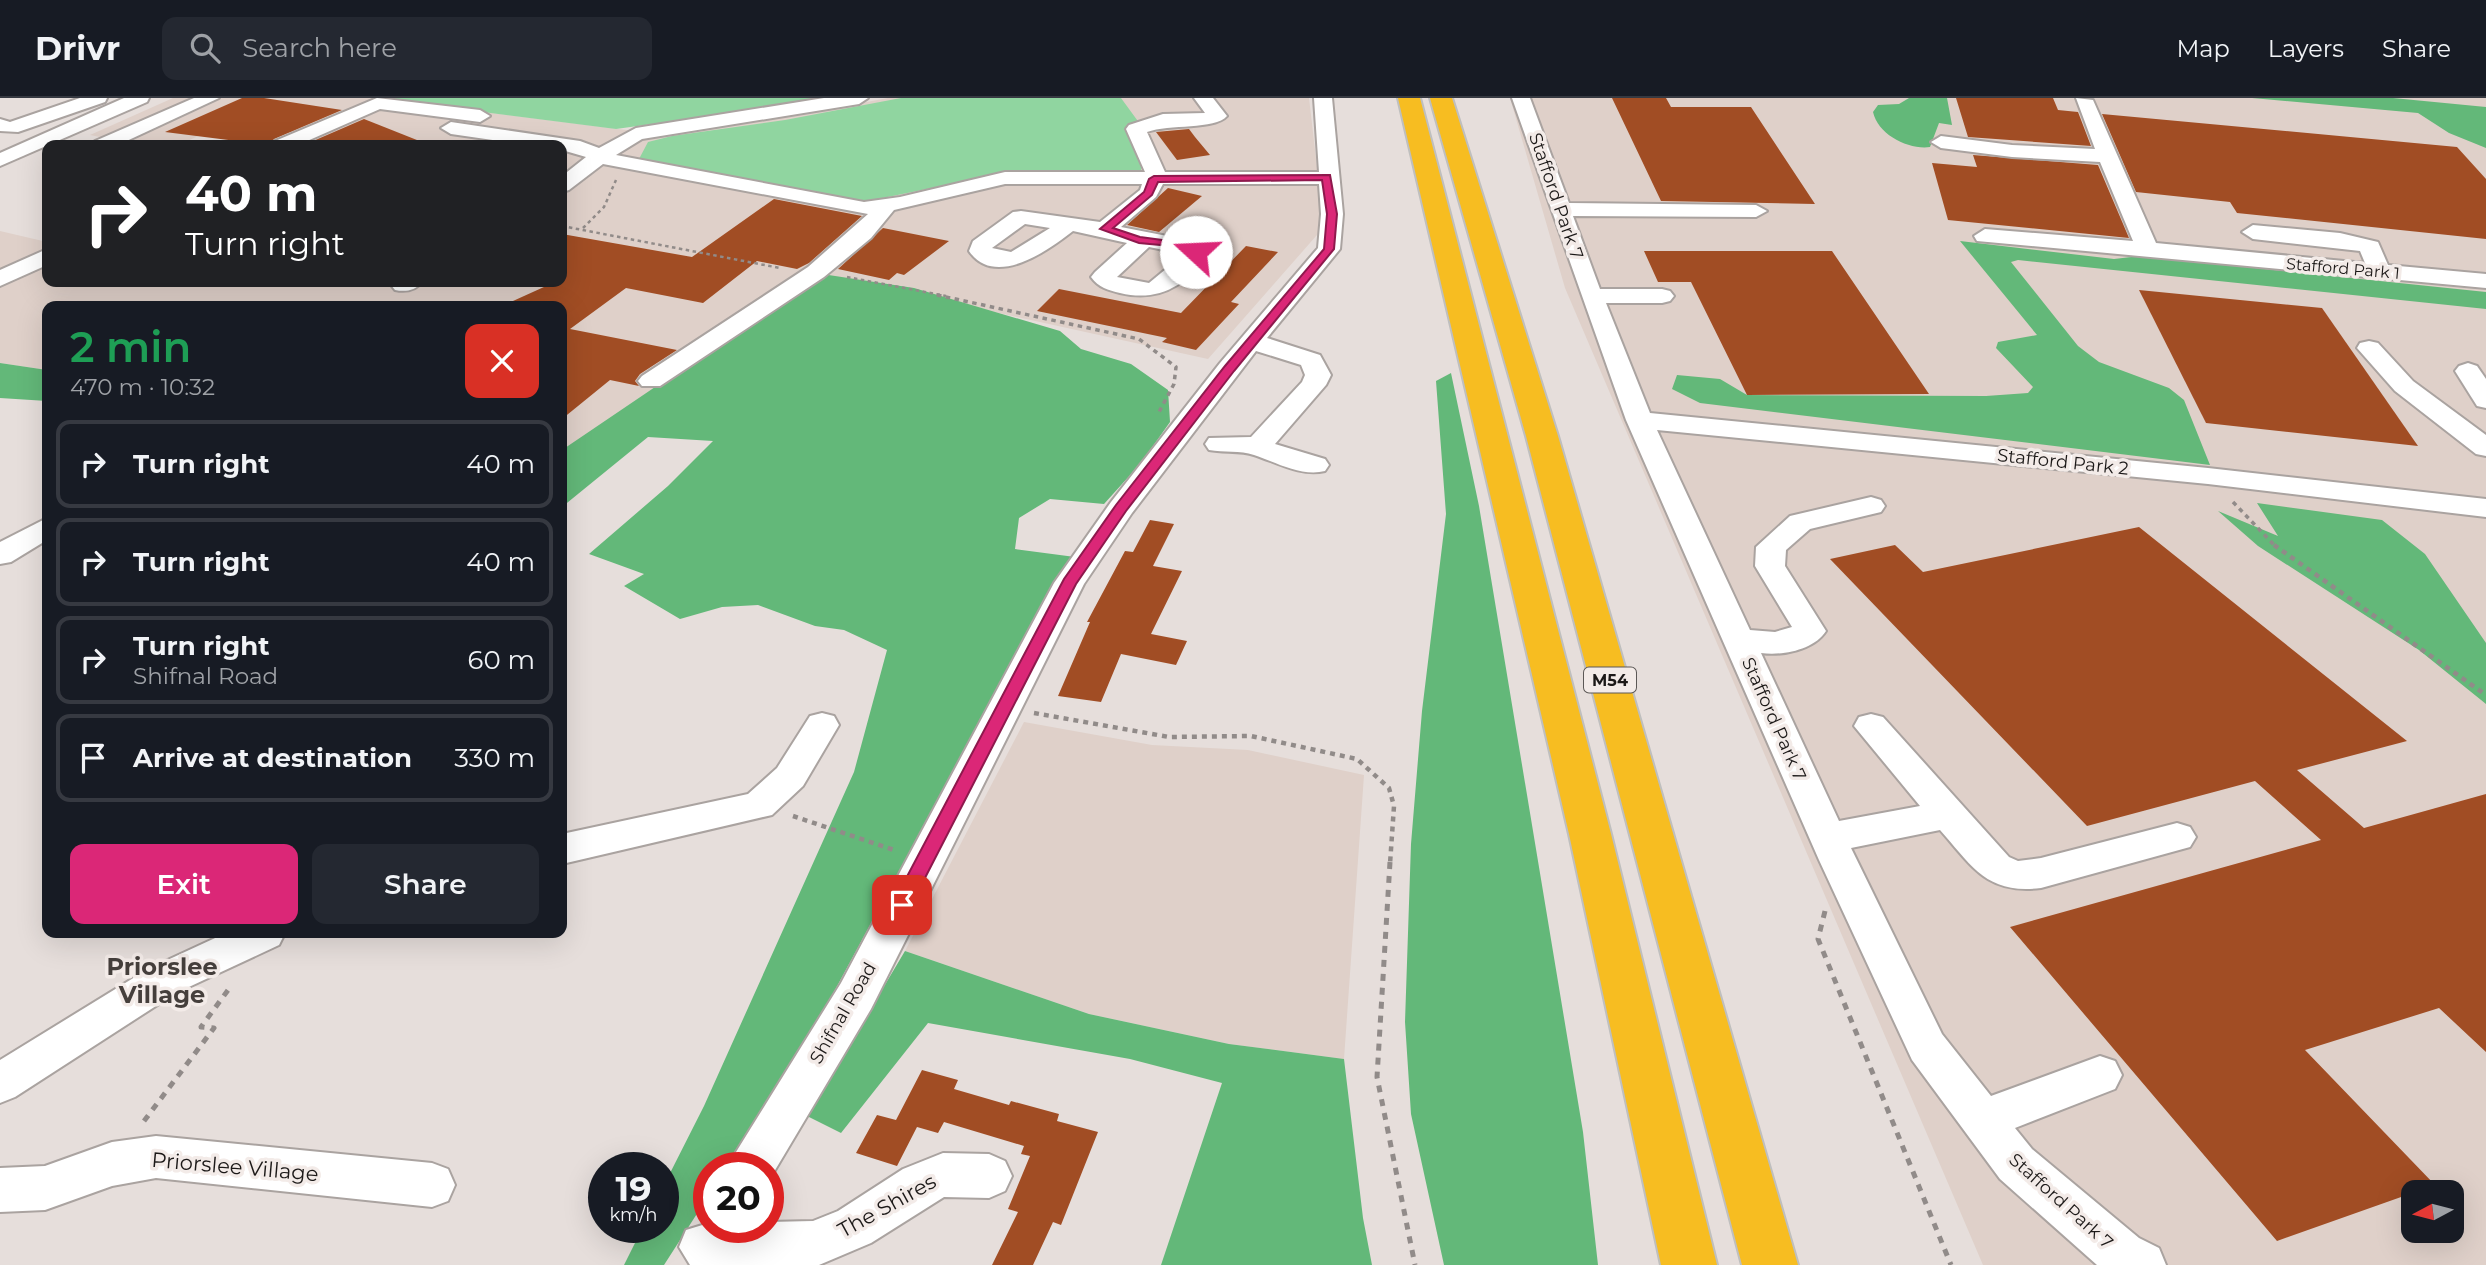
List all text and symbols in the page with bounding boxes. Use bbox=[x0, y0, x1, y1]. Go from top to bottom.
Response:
search box bbox=[162, 17, 652, 80]
text: Drivr bbox=[35, 28, 120, 68]
icon: search bbox=[186, 29, 224, 67]
text: Search here bbox=[242, 32, 397, 64]
text: Map bbox=[2176, 34, 2230, 63]
text: Layers bbox=[2268, 34, 2344, 63]
text: Share bbox=[2382, 34, 2451, 63]
street label: Stafford Park 7 bbox=[1524, 130, 1588, 262]
text: 40 m bbox=[185, 164, 317, 223]
icon: right bbox=[70, 168, 161, 259]
position arrow bbox=[1159, 215, 1233, 289]
text: Turn right bbox=[185, 224, 345, 263]
street label: Stafford Park 1 bbox=[2285, 254, 2401, 283]
text: 2 min bbox=[70, 321, 191, 373]
button: close bbox=[465, 324, 539, 398]
text: 470 m · 10:32 bbox=[70, 373, 215, 401]
street label: Stafford Park 2 bbox=[1996, 444, 2130, 480]
icon: right bbox=[74, 445, 112, 483]
text: Turn right bbox=[133, 448, 269, 480]
text: 40 m bbox=[466, 448, 535, 480]
icon: right bbox=[74, 543, 112, 581]
text: Turn right bbox=[133, 546, 269, 578]
text: 40 m bbox=[466, 546, 535, 578]
text: Turn right bbox=[133, 630, 269, 662]
icon: right bbox=[74, 641, 112, 679]
text: 60 m bbox=[468, 644, 535, 676]
street label: Stafford Park 7 bbox=[1737, 654, 1811, 784]
text: Shifnal Road bbox=[133, 662, 278, 690]
road number: M54 bbox=[1584, 667, 1636, 692]
icon: arrive bbox=[74, 739, 112, 777]
text: Arrive at destination bbox=[133, 742, 412, 774]
text: 330 m bbox=[454, 742, 535, 774]
button: Exit bbox=[70, 844, 298, 924]
button: Share bbox=[312, 844, 539, 924]
pin bbox=[872, 875, 932, 935]
icon: arrive bbox=[883, 886, 921, 924]
district label: Priorslee Village bbox=[106, 952, 218, 1009]
street label: Shifnal Road bbox=[805, 958, 881, 1068]
street label: Priorslee Village bbox=[151, 1147, 320, 1186]
street label: Stafford Park 7 bbox=[2004, 1149, 2118, 1253]
speed limit sign: 20 bbox=[693, 1152, 784, 1243]
text: 19 bbox=[615, 1167, 652, 1210]
street label: The Shires bbox=[833, 1168, 940, 1243]
north arrow bbox=[2401, 1180, 2464, 1242]
map controls bbox=[2401, 1180, 2464, 1243]
text: km/h bbox=[609, 1204, 658, 1226]

